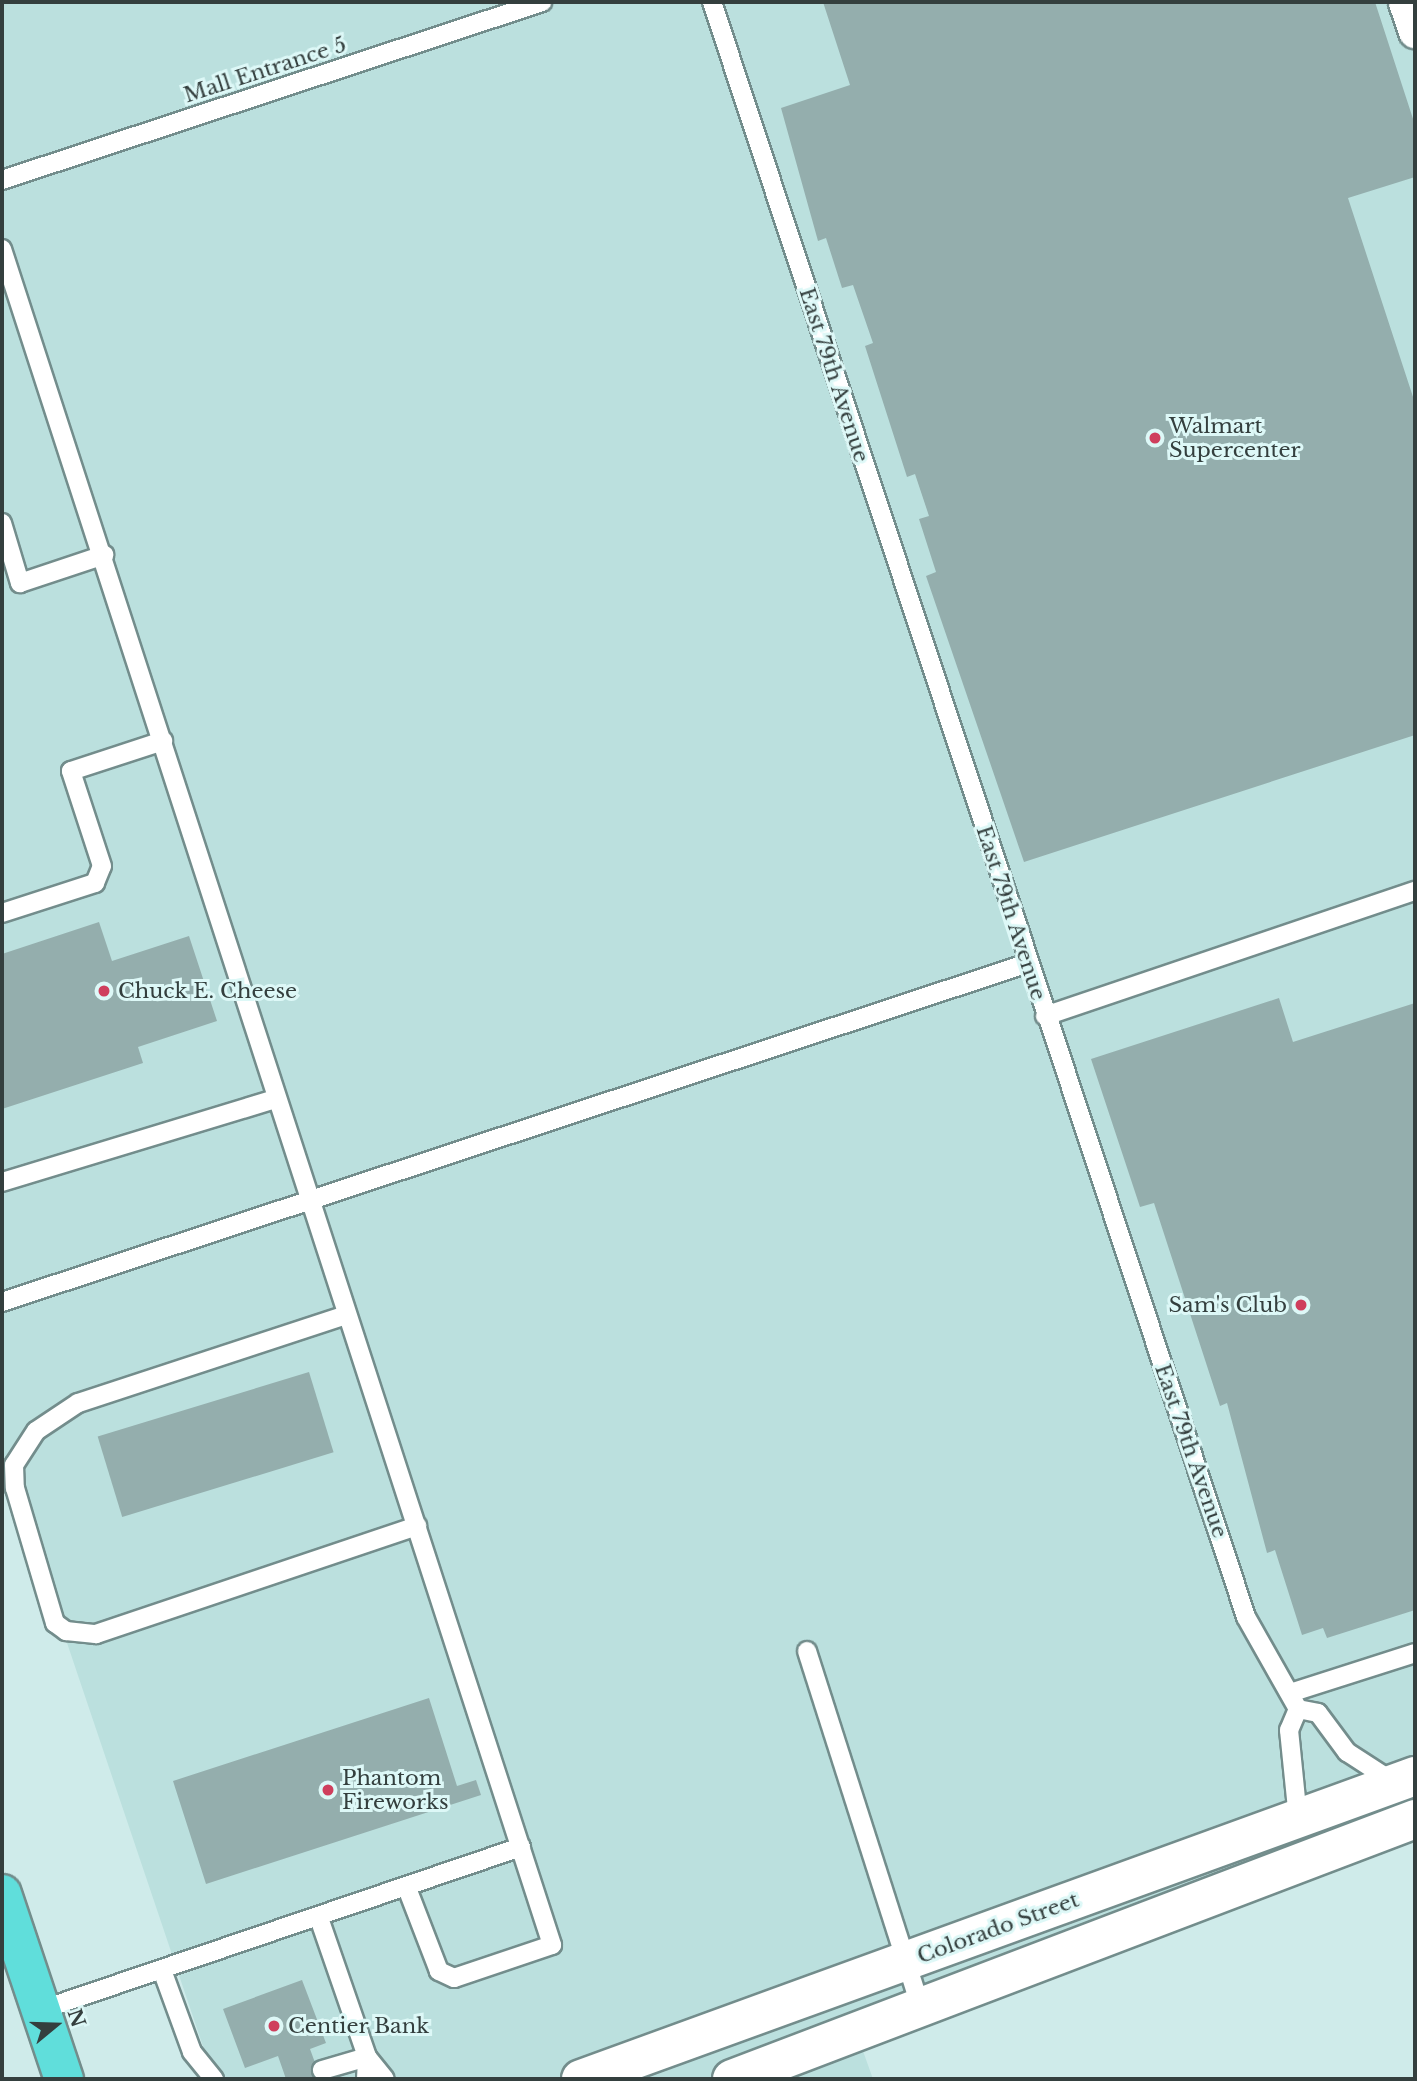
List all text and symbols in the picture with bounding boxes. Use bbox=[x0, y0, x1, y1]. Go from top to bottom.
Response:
street label: Mall Entrance 5 bbox=[181, 32, 349, 108]
street label: East 79th Avenue bbox=[794, 284, 874, 466]
place label: Walmart Supercenter bbox=[1169, 413, 1300, 463]
marker: Walmart Supercenter bbox=[1147, 430, 1163, 446]
street label: East 79th Avenue bbox=[971, 822, 1051, 1004]
place label: Chuck E. Cheese bbox=[118, 978, 297, 1004]
marker: Chuck E. Cheese bbox=[96, 983, 112, 999]
place label: Sam's Club bbox=[1168, 1292, 1287, 1318]
marker: Sam's Club bbox=[1293, 1297, 1309, 1313]
street label: East 79th Avenue bbox=[1149, 1360, 1233, 1542]
place label: Phantom Fireworks bbox=[342, 1765, 449, 1815]
marker: Phantom Fireworks bbox=[320, 1782, 336, 1798]
street label: Colorado Street bbox=[914, 1887, 1082, 1969]
north arrow bbox=[21, 1990, 91, 2060]
text: N bbox=[63, 2006, 90, 2030]
place label: Centier Bank bbox=[288, 2013, 430, 2039]
marker: Centier Bank bbox=[266, 2018, 282, 2034]

